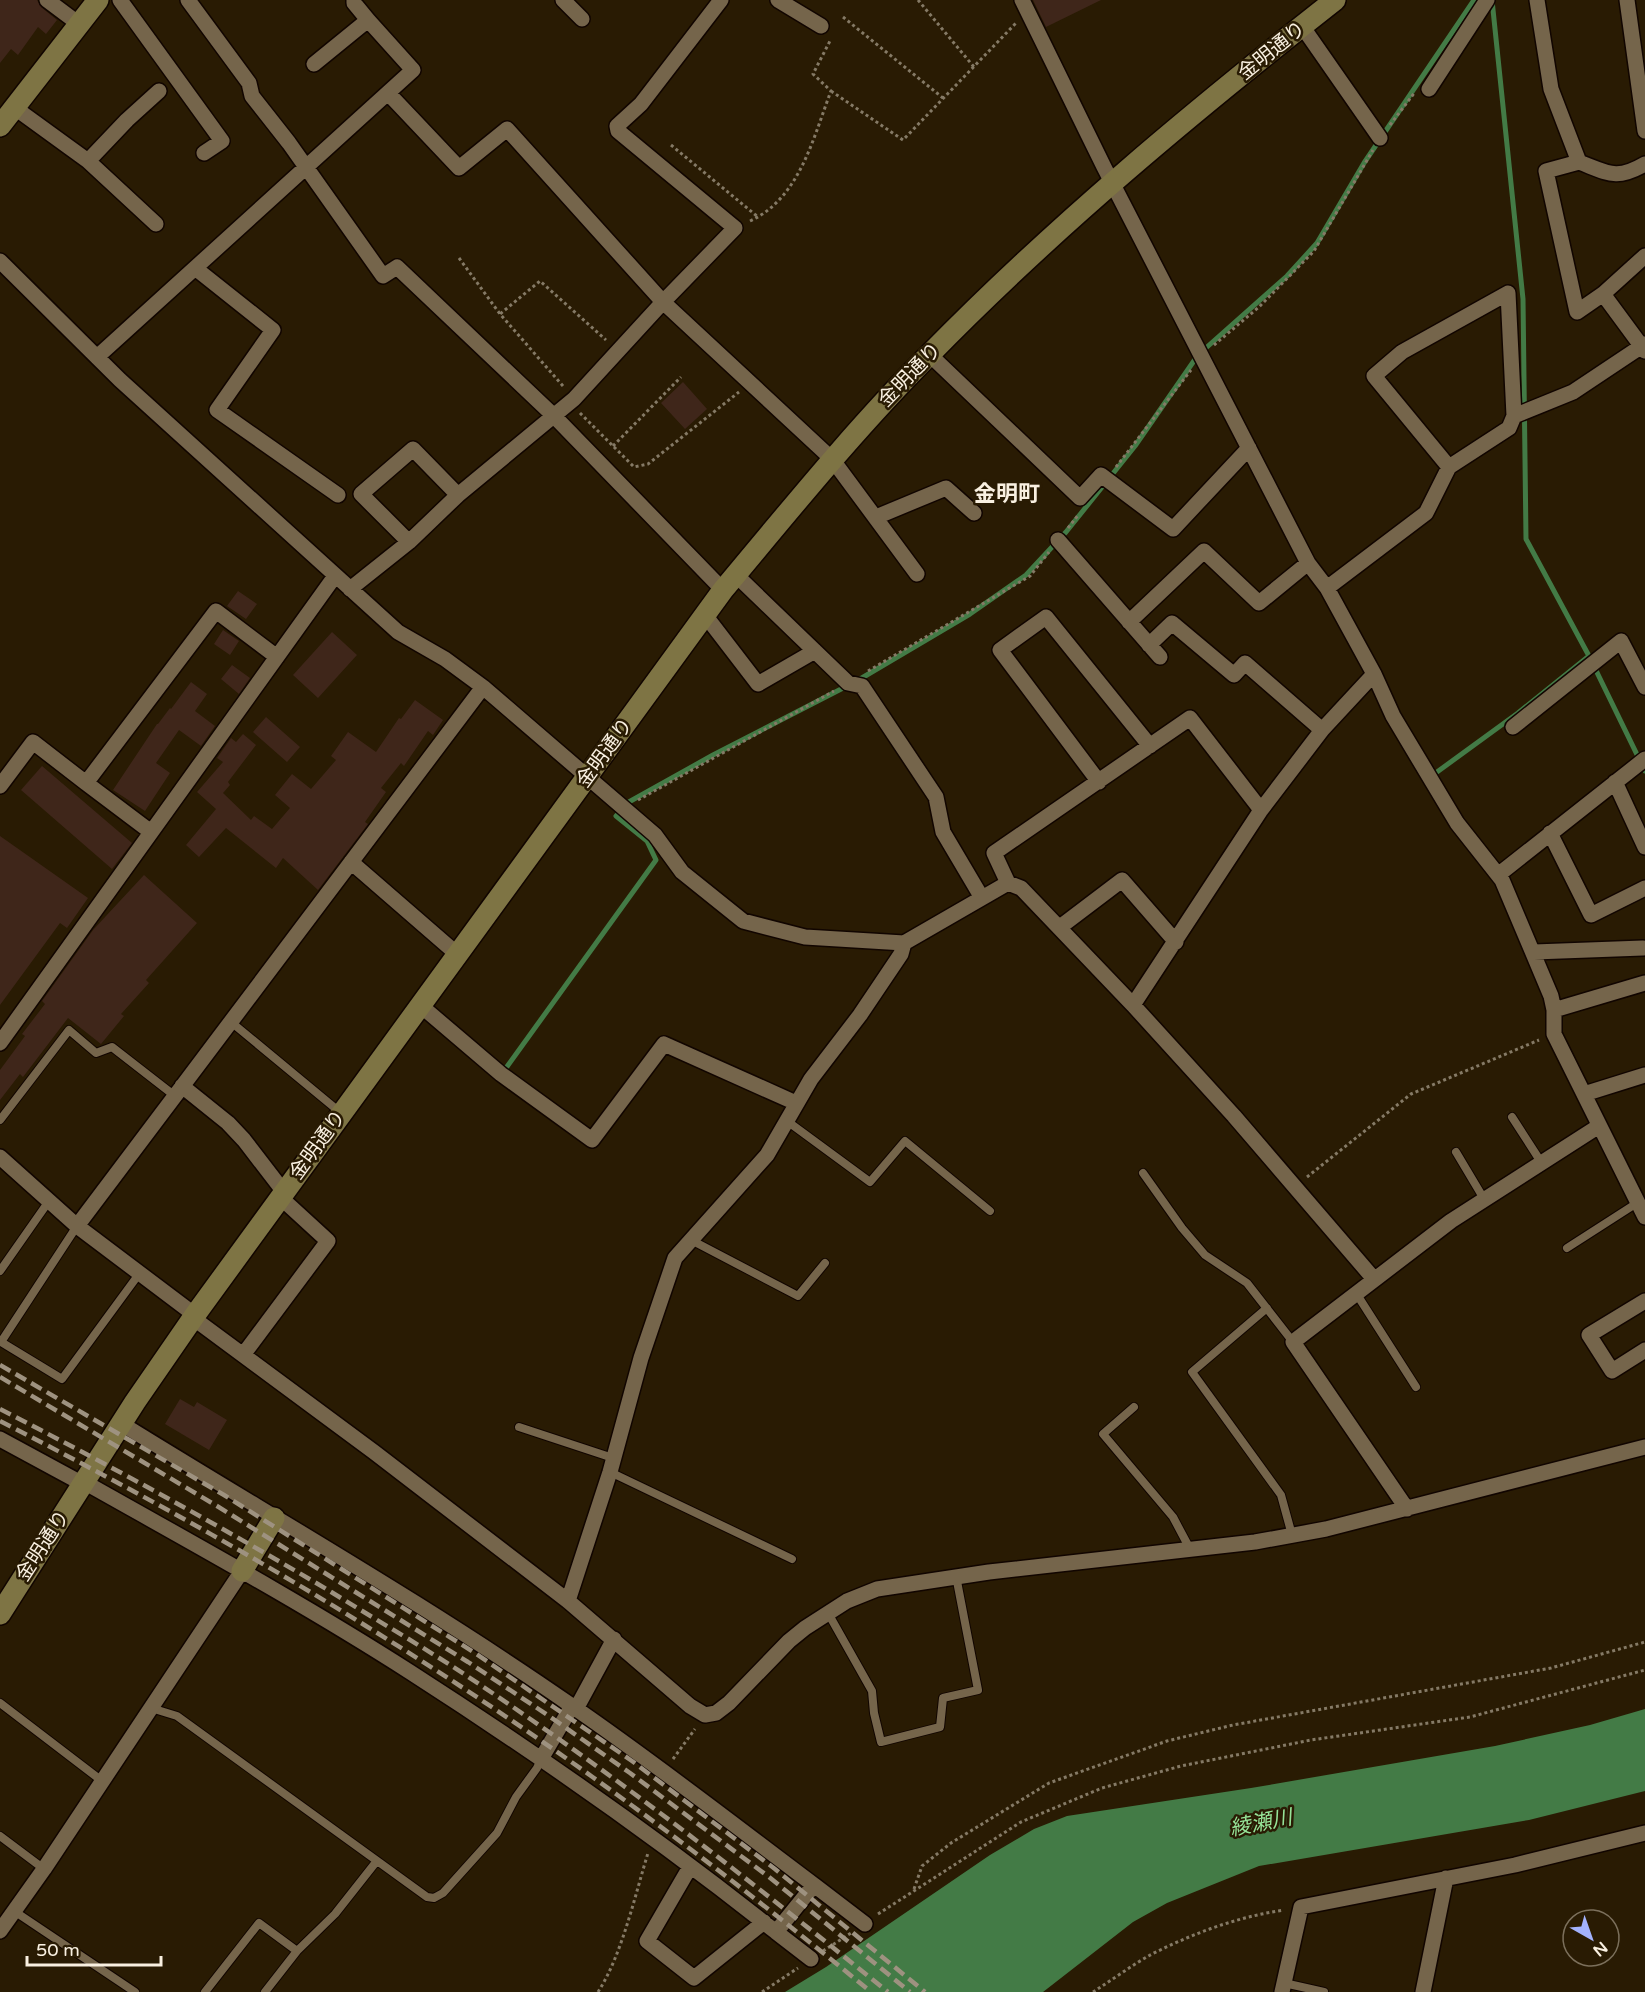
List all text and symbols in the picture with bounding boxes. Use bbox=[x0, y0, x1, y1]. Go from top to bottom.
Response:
street label: 金明通り bbox=[1233, 17, 1311, 85]
street label: 金明通り bbox=[874, 338, 946, 412]
district label: 金明町 bbox=[974, 481, 1040, 507]
street label: 金明通り bbox=[572, 714, 638, 792]
street label: 金明通り bbox=[285, 1106, 351, 1184]
street label: 金明通り bbox=[11, 1506, 75, 1586]
water label: 綾瀬川 bbox=[1228, 1804, 1296, 1841]
north arrow bbox=[1561, 1908, 1621, 1968]
scale bar bbox=[27, 1929, 160, 1967]
text: N bbox=[1589, 1937, 1611, 1961]
text: 50 m bbox=[36, 1939, 80, 1961]

